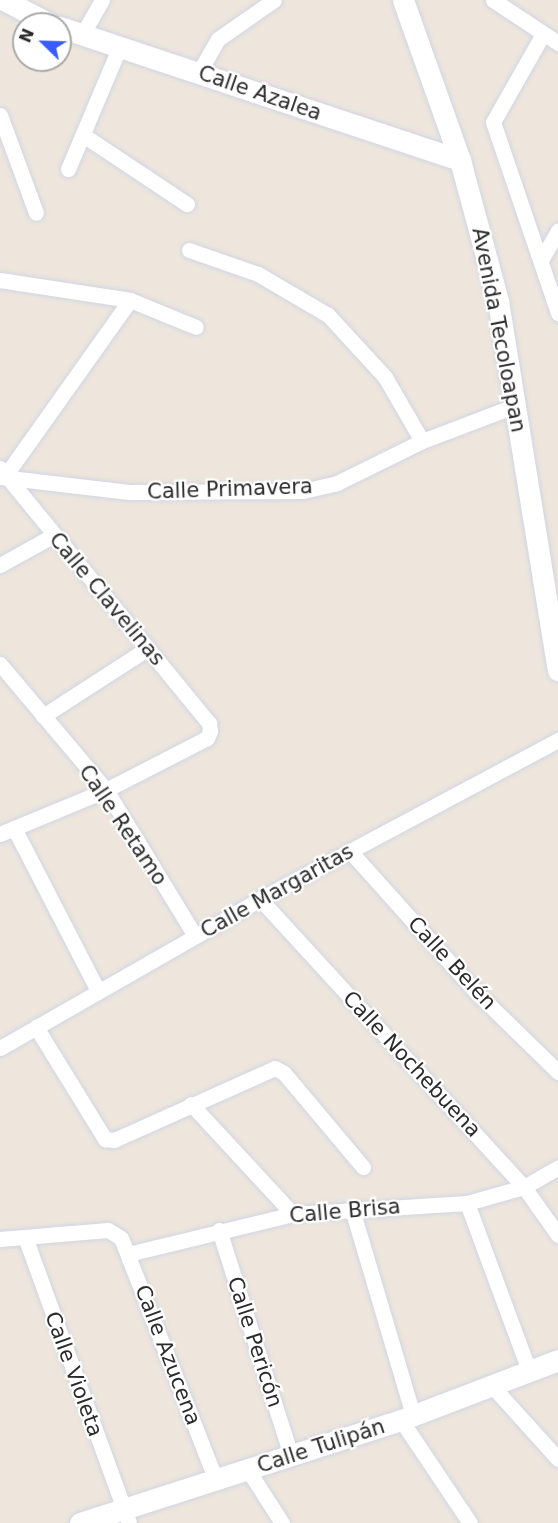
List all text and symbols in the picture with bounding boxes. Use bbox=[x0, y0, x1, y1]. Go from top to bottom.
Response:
north arrow bbox=[12, 12, 72, 72]
text: N bbox=[15, 26, 38, 45]
street label: Calle Azalea bbox=[195, 60, 325, 126]
street label: Avenida Tecoloapan bbox=[467, 225, 531, 435]
street label: Calle Primavera bbox=[147, 474, 313, 504]
street label: Calle Clavelinas bbox=[44, 527, 170, 671]
street label: Calle Retamo bbox=[73, 760, 173, 890]
street label: Calle Margaritas bbox=[196, 839, 358, 943]
street label: Calle Belén bbox=[402, 911, 502, 1015]
street label: Calle Nochebuena bbox=[338, 986, 486, 1142]
street label: Calle Brisa bbox=[288, 1194, 402, 1228]
street label: Calle Pericón bbox=[222, 1274, 288, 1410]
street label: Calle Azucena bbox=[130, 1281, 206, 1429]
street label: Calle Violeta bbox=[40, 1308, 108, 1440]
street label: Calle Tulipán bbox=[254, 1413, 388, 1479]

